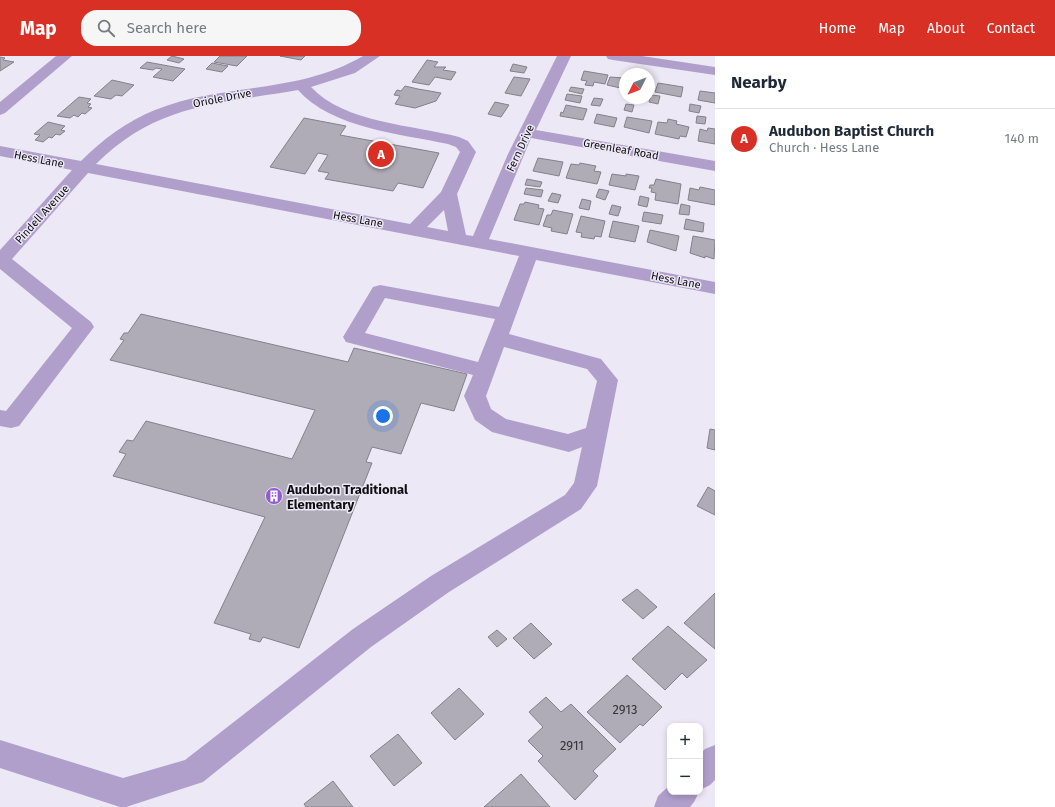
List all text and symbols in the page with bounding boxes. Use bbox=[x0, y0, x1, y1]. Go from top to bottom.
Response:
search box bbox=[81, 10, 361, 46]
text: Map bbox=[20, 17, 57, 40]
icon: search bbox=[95, 17, 117, 39]
text: Search here bbox=[127, 19, 207, 37]
text: Home bbox=[819, 20, 856, 37]
text: Map bbox=[878, 20, 905, 37]
text: About bbox=[927, 20, 965, 37]
text: Contact bbox=[987, 20, 1035, 37]
north arrow bbox=[619, 68, 655, 104]
text: Nearby bbox=[731, 72, 786, 93]
street label: Oriole Drive bbox=[192, 86, 252, 111]
text: Audubon Baptist Church bbox=[769, 122, 934, 140]
street label: Fern Drive bbox=[504, 123, 537, 174]
text: A bbox=[740, 131, 748, 146]
text: 140 m bbox=[1005, 131, 1039, 146]
street label: Greenleaf Road bbox=[582, 136, 660, 163]
pin: A bbox=[368, 139, 394, 169]
text: Church · Hess Lane bbox=[769, 140, 879, 155]
street label: Hess Lane bbox=[13, 148, 65, 171]
street label: Pindell Avenue bbox=[13, 182, 72, 246]
street label: Hess Lane bbox=[332, 209, 384, 230]
street label: Hess Lane bbox=[650, 269, 702, 292]
your location bbox=[373, 406, 393, 426]
place label: Audubon Traditional Elementary bbox=[286, 482, 408, 512]
building icon: Audubon Traditional Elementary bbox=[264, 486, 284, 506]
house number: 2913 bbox=[613, 702, 638, 717]
map controls bbox=[667, 723, 703, 795]
button: + bbox=[667, 723, 703, 759]
house number: 2911 bbox=[560, 738, 584, 753]
button: − bbox=[667, 759, 703, 795]

